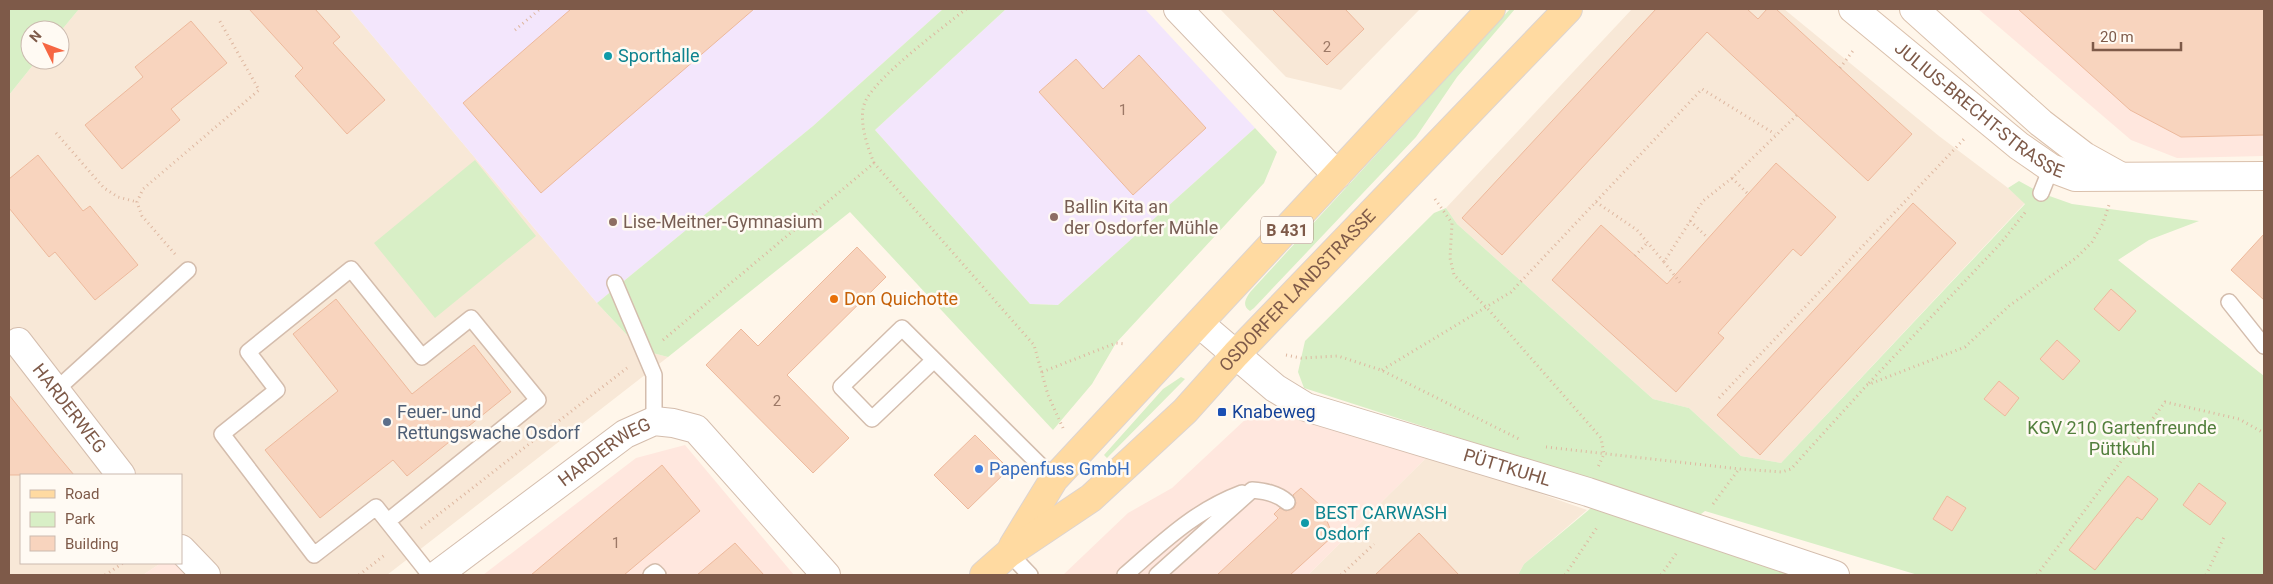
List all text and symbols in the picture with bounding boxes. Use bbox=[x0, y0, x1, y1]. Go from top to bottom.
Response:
north arrow bbox=[20, 20, 70, 70]
scale bar bbox=[2093, 20, 2180, 52]
text: N bbox=[26, 27, 45, 45]
text: 20 m bbox=[2100, 28, 2134, 46]
street label: JULIUS-BRECHT-STRASSE bbox=[1891, 37, 2067, 182]
house number: 2 bbox=[1323, 38, 1331, 56]
place label: Sporthalle bbox=[618, 45, 700, 66]
marker: Sporthalle bbox=[602, 50, 614, 62]
house number: 1 bbox=[1119, 101, 1127, 119]
place label: Ballin Kita an der Osdorfer Mühle bbox=[1064, 196, 1218, 238]
street label: OSDORFER LANDSTRASSE bbox=[1215, 205, 1379, 375]
place label: Lise-Meitner-Gymnasium bbox=[623, 211, 823, 232]
marker: Ballin Kita an der Osdorfer Mühle bbox=[1048, 211, 1060, 223]
marker: Lise-Meitner-Gymnasium bbox=[607, 216, 619, 228]
road number: B 431 bbox=[1261, 216, 1313, 244]
place label: Don Quichotte bbox=[844, 288, 958, 309]
marker: Don Quichotte bbox=[828, 293, 840, 305]
street label: HARDERWEG bbox=[29, 359, 111, 457]
house number: 2 bbox=[773, 392, 781, 410]
place label: Feuer- und Rettungswache Osdorf bbox=[397, 401, 581, 443]
place label: Knabeweg bbox=[1232, 401, 1316, 422]
marker: Knabeweg bbox=[1216, 406, 1228, 418]
street label: HARDERWEG bbox=[554, 413, 653, 490]
marker: Feuer- und Rettungswache Osdorf bbox=[381, 416, 393, 428]
park label: KGV 210 Gartenfreunde Püttkuhl bbox=[2027, 417, 2217, 459]
street label: PÜTTKUHL bbox=[1461, 444, 1554, 490]
place label: Papenfuss GmbH bbox=[989, 458, 1130, 479]
marker: Papenfuss GmbH bbox=[973, 463, 985, 475]
legend bbox=[20, 474, 182, 564]
text: Road bbox=[65, 485, 99, 503]
place label: BEST CARWASH Osdorf bbox=[1315, 502, 1447, 544]
text: Park bbox=[65, 510, 96, 528]
marker: BEST CARWASH Osdorf bbox=[1299, 517, 1311, 529]
house number: 1 bbox=[612, 534, 620, 552]
text: Building bbox=[65, 535, 119, 553]

